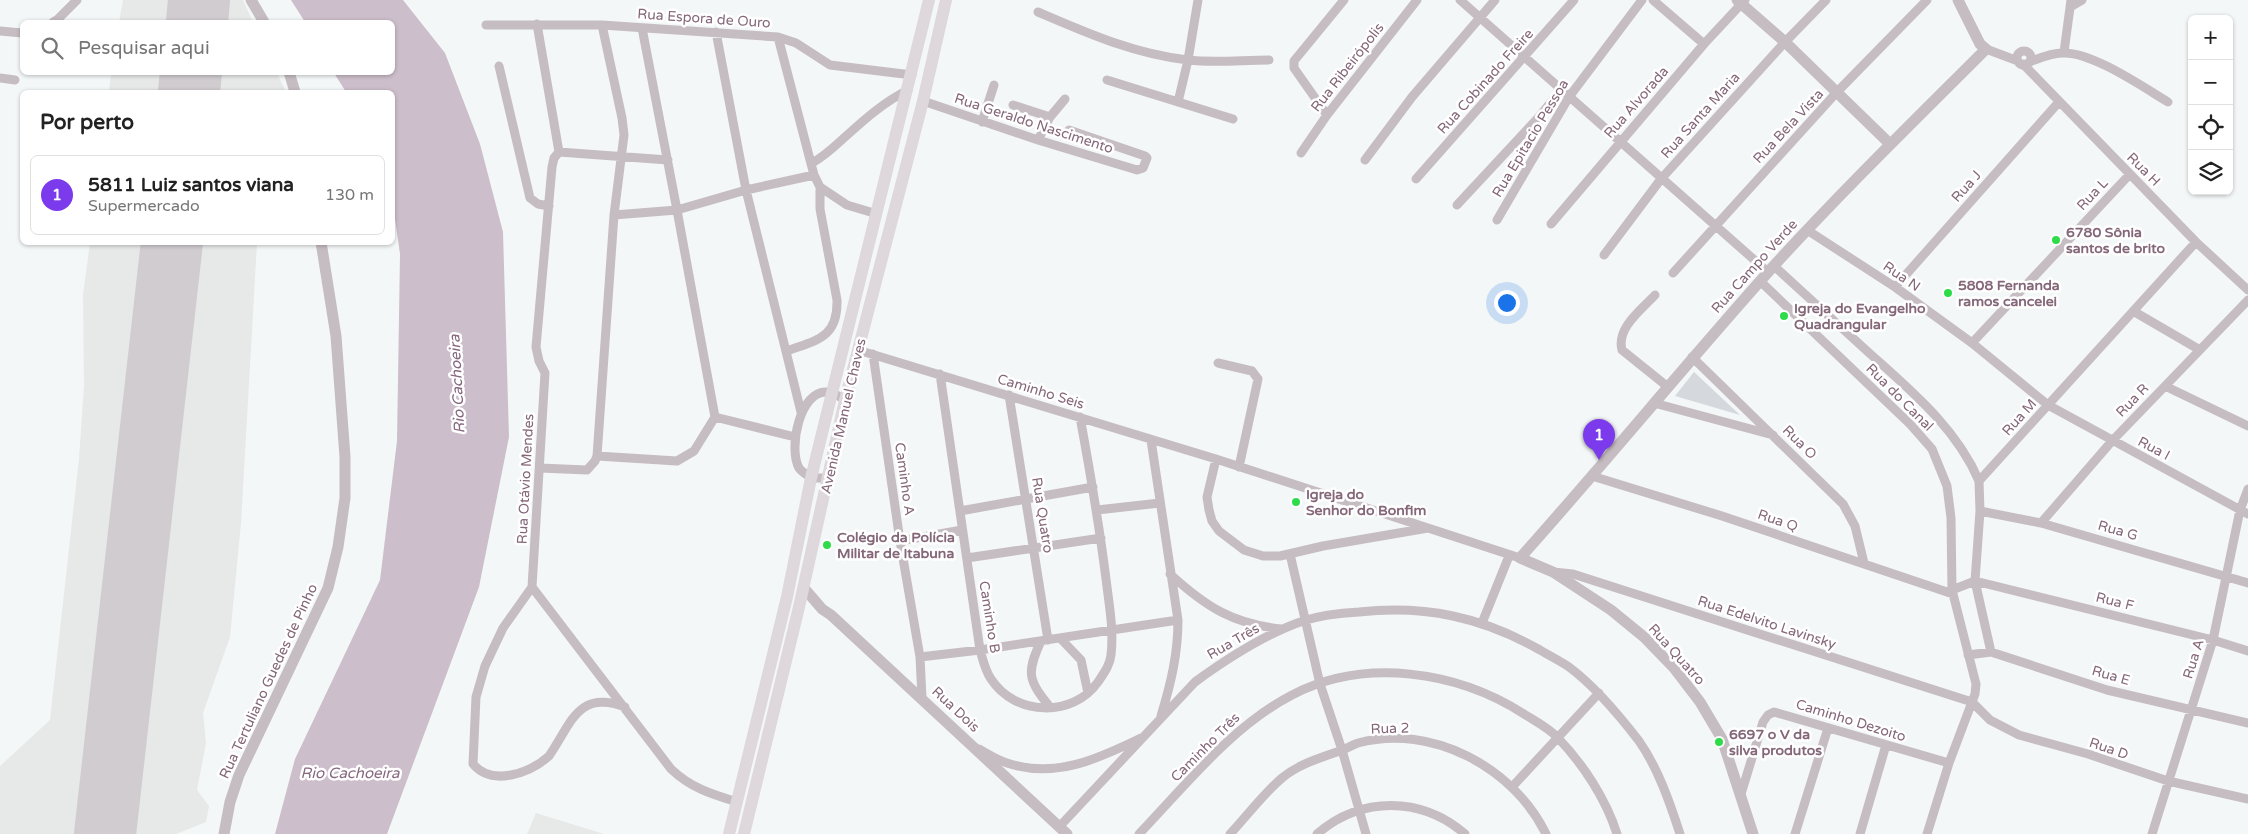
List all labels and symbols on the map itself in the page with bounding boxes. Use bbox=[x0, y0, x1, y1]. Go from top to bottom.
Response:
street label: Rua Espora de Ouro bbox=[637, 5, 771, 32]
street label: Rua Ribeirópolis bbox=[1307, 19, 1388, 115]
street label: Rua Cobinado Freire bbox=[1434, 25, 1537, 137]
street label: Rua Alvorada bbox=[1601, 63, 1672, 142]
street label: Rua Santa Maria bbox=[1657, 69, 1743, 162]
street label: Rua Epitacio Pessoa bbox=[1489, 76, 1572, 200]
street label: Rua Bela Vista bbox=[1750, 86, 1827, 167]
street label: Rua Geraldo Nascimento bbox=[952, 90, 1115, 157]
street label: Rua H bbox=[2123, 149, 2164, 190]
street label: Rua J bbox=[1948, 167, 1985, 206]
street label: Rua L bbox=[2073, 175, 2112, 214]
street label: Rua Campo Verde bbox=[1708, 216, 1801, 317]
place label: 6780 Sônia santos de brito bbox=[2066, 224, 2165, 257]
marker: 6780 Sônia santos de brito bbox=[2050, 234, 2062, 246]
street label: Rua N bbox=[1880, 258, 1924, 295]
place label: 5808 Fernanda ramos cancelei bbox=[1958, 277, 2060, 310]
marker: 5808 Fernanda ramos cancelei bbox=[1942, 287, 1954, 299]
your location bbox=[1494, 290, 1520, 316]
place label: Igreja do Evangelho Quadrangular bbox=[1794, 300, 1926, 333]
marker: Igreja do Evangelho Quadrangular bbox=[1778, 310, 1790, 322]
water label: Rio Cachoeira bbox=[445, 334, 469, 434]
street label: Avenida Manuel Chaves bbox=[817, 336, 870, 495]
street label: Rua do Canal bbox=[1862, 360, 1937, 435]
street label: Caminho Seis bbox=[995, 370, 1087, 413]
street label: Rua R bbox=[2112, 380, 2152, 421]
street label: Rua M bbox=[1998, 395, 2040, 439]
street label: Rua Otávio Mendes bbox=[514, 413, 537, 545]
pin: 1 bbox=[1583, 419, 1615, 460]
street label: Rua O bbox=[1779, 422, 1820, 463]
street label: Rua I bbox=[2135, 433, 2173, 464]
street label: Caminho A bbox=[891, 441, 918, 517]
street label: Rua Quatro bbox=[1028, 476, 1057, 554]
place label: Igreja do Senhor do Bonfim bbox=[1306, 486, 1427, 519]
marker: Igreja do Senhor do Bonfim bbox=[1290, 496, 1302, 508]
street label: Rua Q bbox=[1756, 506, 1800, 535]
street label: Rua G bbox=[2096, 517, 2140, 544]
place label: Colégio da Polícia Militar de Itabuna bbox=[837, 529, 955, 562]
marker: Colégio da Polícia Militar de Itabuna bbox=[821, 539, 833, 551]
street label: Caminho B bbox=[975, 580, 1004, 654]
street label: Rua Tertuliano Guedes de Pinho bbox=[216, 581, 321, 781]
street label: Rua F bbox=[2094, 589, 2136, 615]
street label: Rua Edelvito Lavinsky bbox=[1696, 592, 1839, 653]
street label: Rua Três bbox=[1204, 620, 1263, 663]
street label: Rua Quatro bbox=[1645, 620, 1709, 688]
street label: Rua A bbox=[2179, 637, 2208, 681]
street label: Rua E bbox=[2090, 662, 2132, 689]
street label: Rua Dois bbox=[928, 683, 983, 736]
street label: Caminho Dezoito bbox=[1794, 696, 1908, 745]
street label: Caminho Três bbox=[1167, 709, 1244, 785]
street label: Rua 2 bbox=[1370, 719, 1410, 738]
place label: 6697 o V da silva produtos bbox=[1729, 726, 1822, 759]
street label: Rua D bbox=[2087, 734, 2131, 763]
marker: 6697 o V da silva produtos bbox=[1713, 736, 1725, 748]
water label: Rio Cachoeira bbox=[301, 764, 400, 782]

